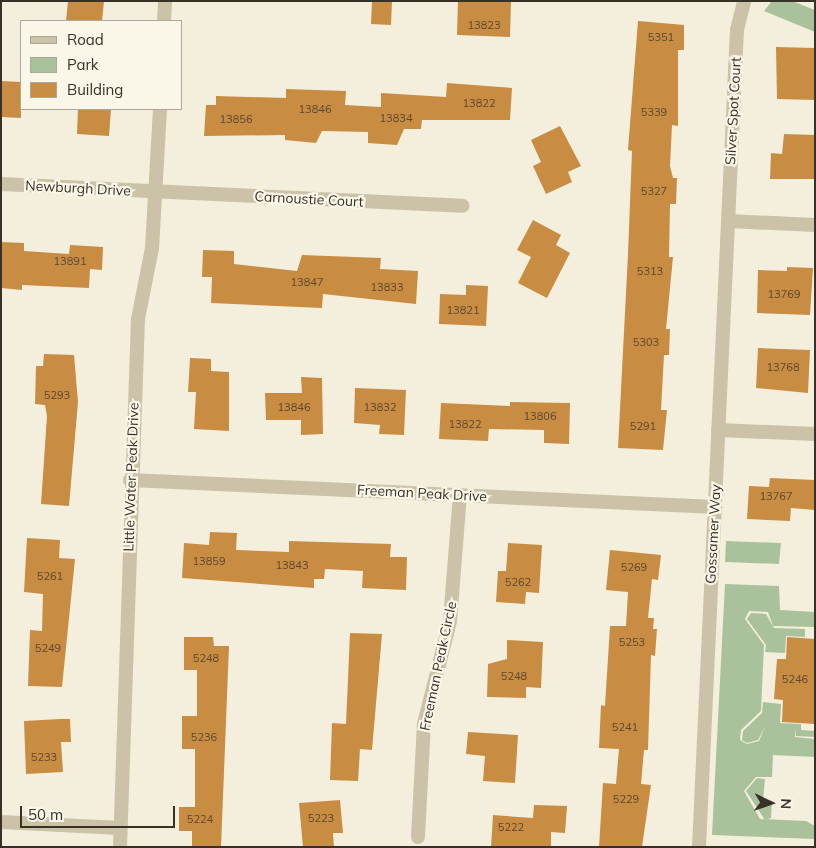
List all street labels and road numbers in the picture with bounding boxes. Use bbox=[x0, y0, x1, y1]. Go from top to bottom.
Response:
street label: Silver Spot Court bbox=[722, 57, 744, 165]
street label: Newburgh Drive bbox=[25, 177, 131, 199]
street label: Carnoustie Court bbox=[254, 188, 364, 210]
street label: Little Water Peak Drive bbox=[120, 402, 142, 552]
street label: Freeman Peak Drive bbox=[357, 481, 487, 505]
street label: Gossamer Way bbox=[702, 484, 724, 584]
street label: Freeman Peak Circle bbox=[416, 600, 460, 732]

